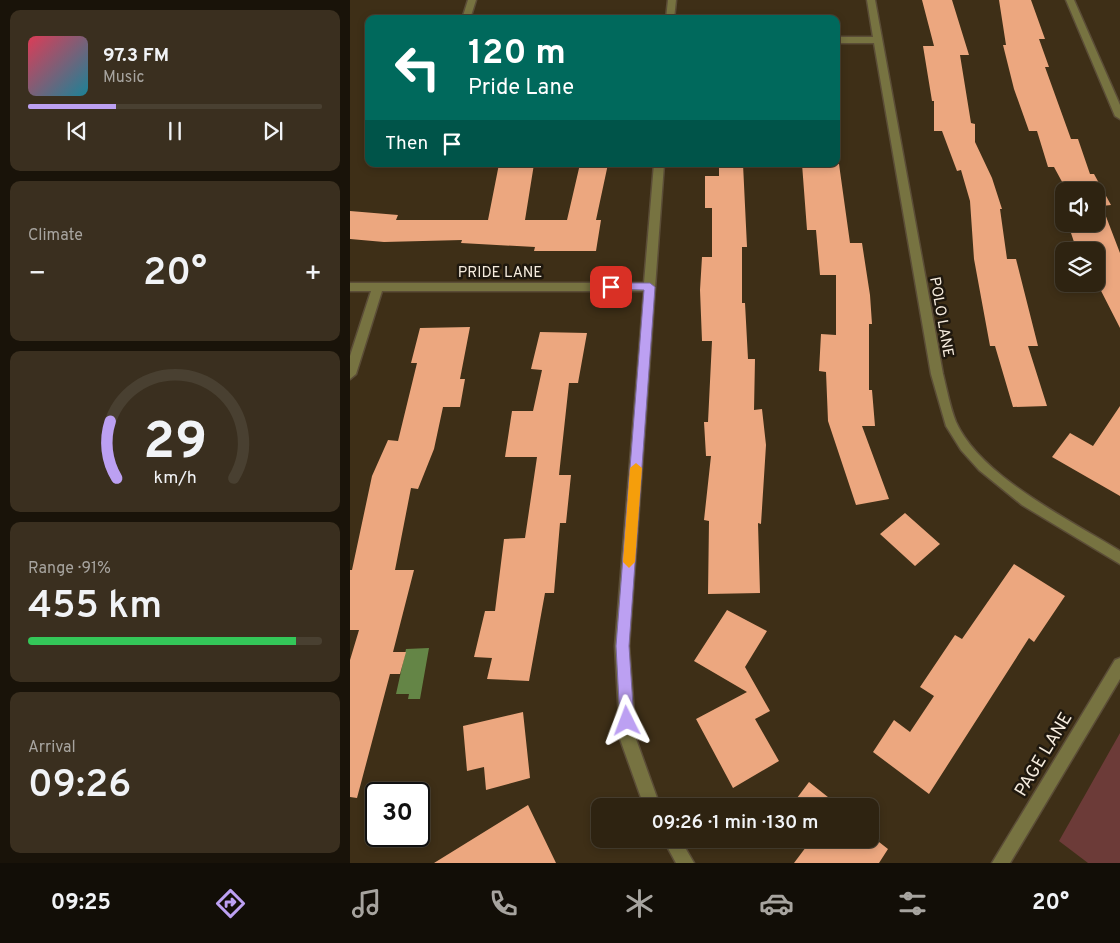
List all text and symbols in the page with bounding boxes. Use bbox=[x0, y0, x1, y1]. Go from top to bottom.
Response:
text: 120 m bbox=[468, 32, 566, 76]
icon: left bbox=[385, 35, 450, 100]
text: 97.3 FM bbox=[103, 44, 169, 68]
text: Music bbox=[103, 68, 144, 88]
text: Pride Lane bbox=[468, 75, 574, 102]
icon: previous bbox=[63, 117, 91, 145]
icon: pause bbox=[161, 117, 189, 145]
icon: next bbox=[259, 117, 287, 145]
icon: arrive bbox=[438, 130, 466, 158]
text: Then bbox=[385, 132, 428, 156]
map controls bbox=[1055, 182, 1105, 292]
button: sound bbox=[1055, 182, 1105, 232]
text: Climate bbox=[28, 226, 83, 246]
button: layers bbox=[1055, 242, 1105, 292]
text: 20° bbox=[143, 250, 207, 299]
text: − bbox=[28, 257, 46, 293]
text: + bbox=[304, 257, 322, 293]
street label: PRIDE LANE bbox=[458, 264, 542, 283]
pin bbox=[590, 266, 632, 308]
icon: arrive bbox=[597, 273, 625, 301]
street label: POLO LANE bbox=[924, 276, 957, 359]
text: 29 bbox=[143, 411, 207, 477]
text: km/h bbox=[153, 467, 197, 490]
text: Range · 91% bbox=[28, 559, 111, 579]
text: 455 km bbox=[28, 583, 162, 632]
position arrow bbox=[600, 694, 652, 746]
street label: PAGE LANE bbox=[1010, 709, 1078, 801]
text: Arrival bbox=[28, 738, 76, 758]
text: 09:26 bbox=[28, 762, 131, 811]
speed limit sign: 30 bbox=[365, 782, 430, 847]
text: 09:26 · 1 min · 130 m bbox=[651, 811, 819, 835]
icon: directions bbox=[213, 886, 248, 921]
icon: music bbox=[349, 886, 384, 921]
icon: phone bbox=[486, 886, 521, 921]
icon: climate bbox=[622, 886, 657, 921]
icon: car bbox=[759, 886, 794, 921]
icon: filters bbox=[895, 886, 930, 921]
text: 09:25 bbox=[51, 890, 111, 917]
text: 20° bbox=[1032, 890, 1069, 917]

